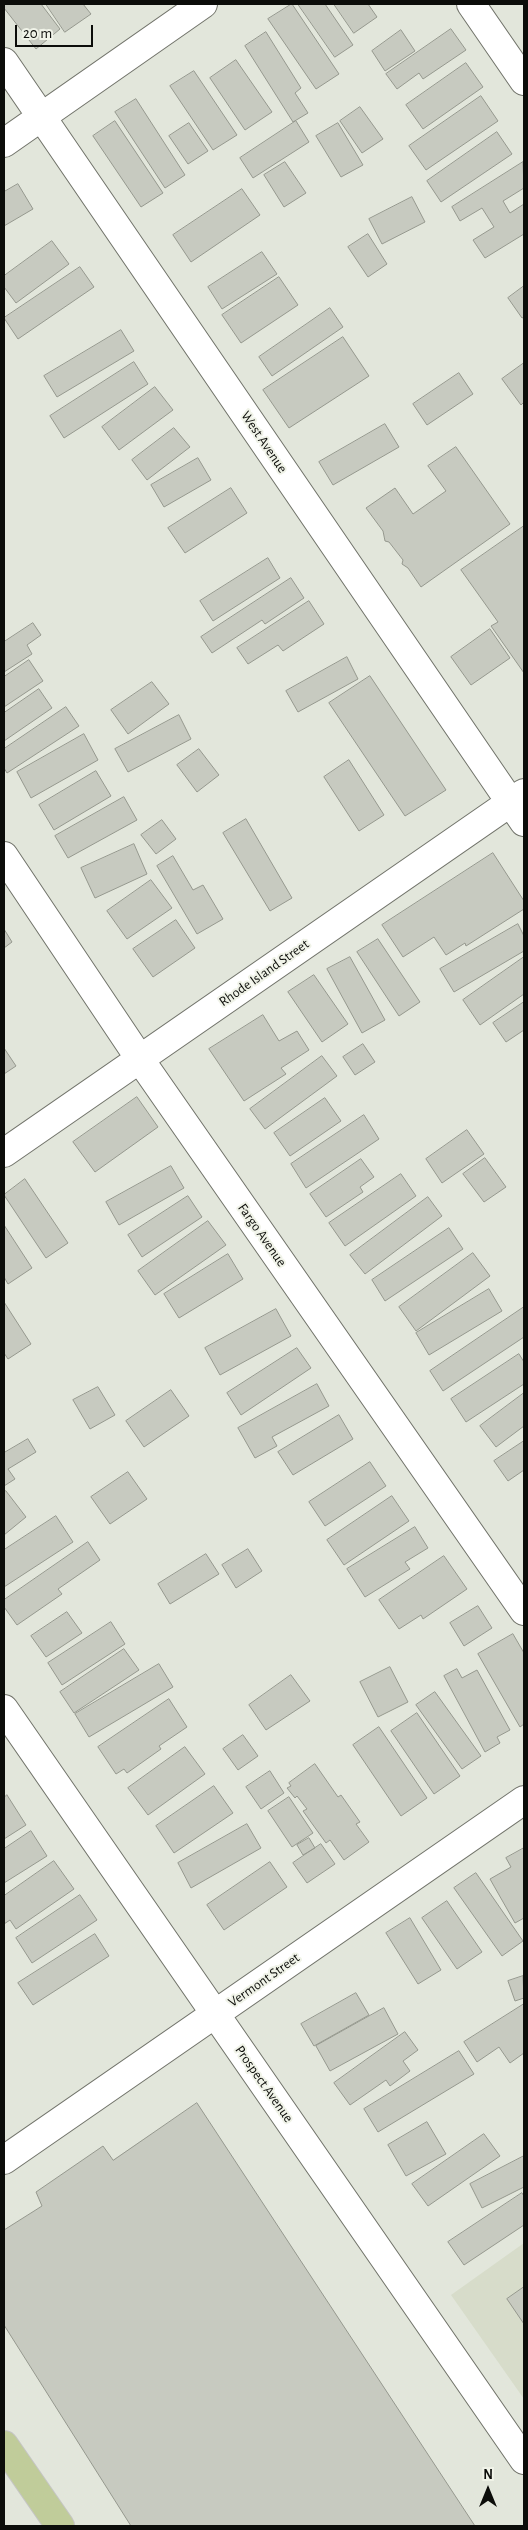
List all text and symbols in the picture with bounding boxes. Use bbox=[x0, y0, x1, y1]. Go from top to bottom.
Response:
scale bar bbox=[18, 15, 95, 47]
text: 20 m bbox=[23, 26, 52, 41]
street label: West Avenue bbox=[237, 408, 291, 476]
street label: Rhode Island Street bbox=[216, 936, 312, 1010]
street label: Fargo Avenue bbox=[234, 1200, 290, 1270]
street label: Vermont Street bbox=[225, 1949, 303, 2011]
street label: Prospect Avenue bbox=[231, 2042, 297, 2126]
north arrow bbox=[463, 2465, 513, 2515]
text: N bbox=[483, 2468, 493, 2482]

